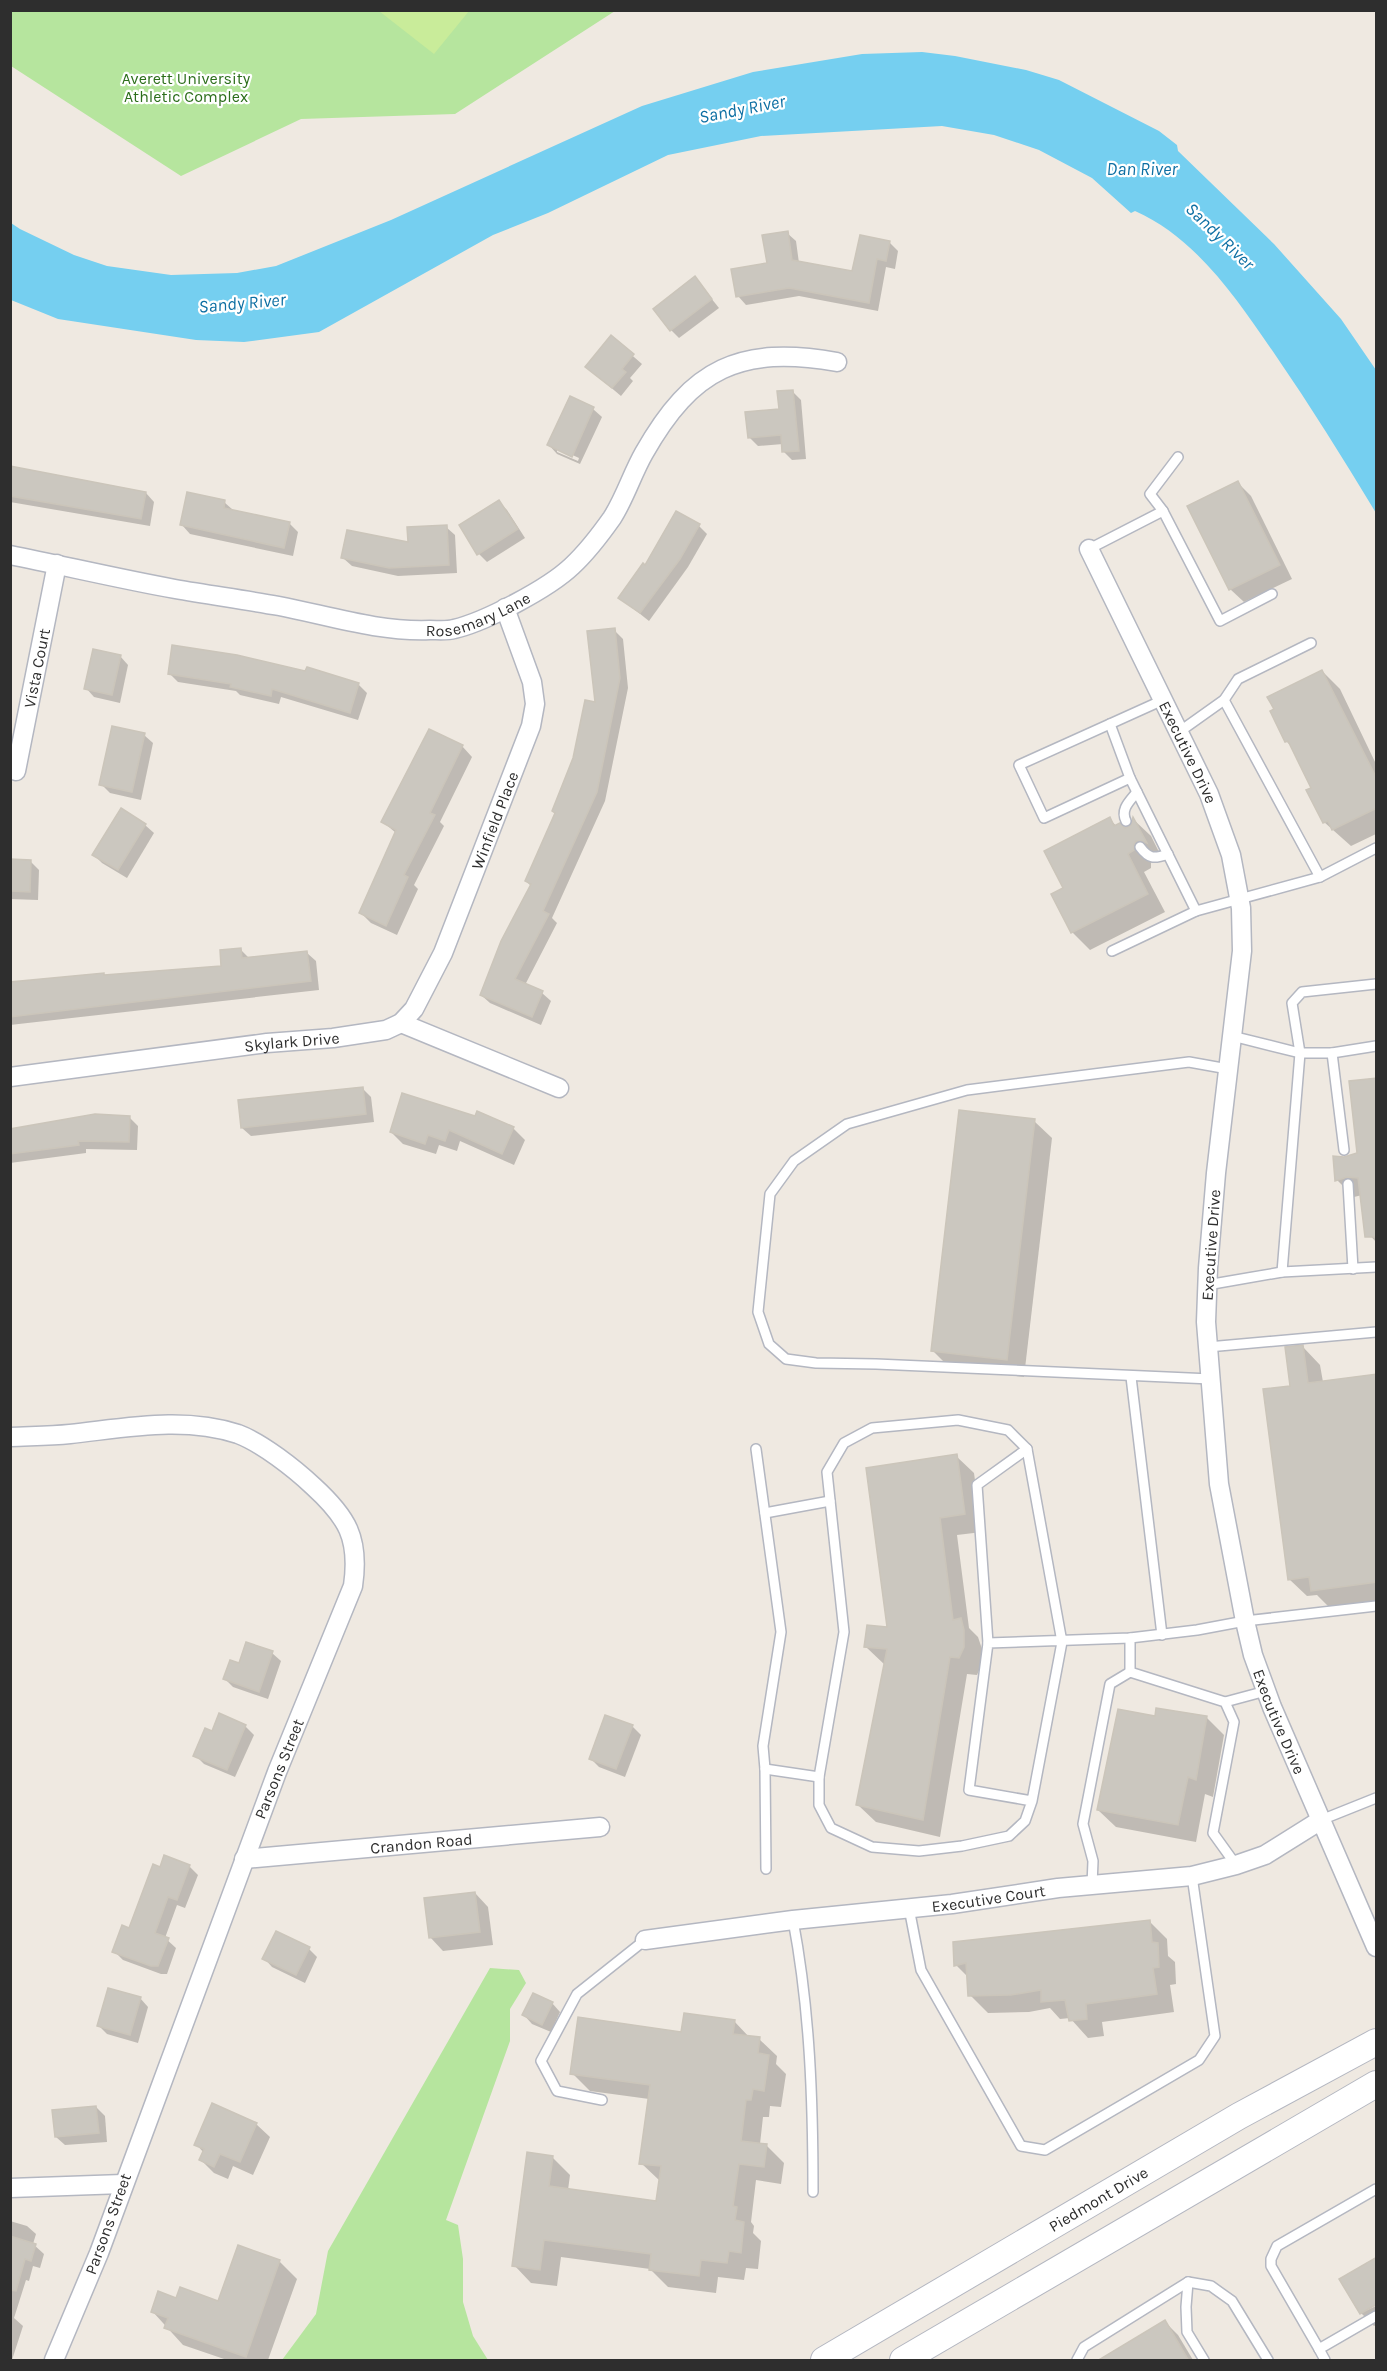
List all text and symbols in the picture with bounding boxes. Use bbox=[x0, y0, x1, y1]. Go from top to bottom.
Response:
park label: Averett University Athletic Complex bbox=[122, 69, 251, 106]
water label: Sandy River bbox=[697, 90, 788, 128]
water label: Dan River bbox=[1107, 158, 1178, 180]
water label: Sandy River bbox=[1181, 198, 1260, 275]
water label: Sandy River bbox=[197, 288, 287, 318]
street label: Rosemary Lane bbox=[426, 588, 533, 640]
street label: Vista Court bbox=[19, 626, 54, 710]
street label: Executive Drive bbox=[1155, 698, 1221, 806]
street label: Winfield Place bbox=[467, 769, 522, 872]
street label: Skylark Drive bbox=[243, 1028, 341, 1055]
street label: Executive Drive bbox=[1198, 1189, 1224, 1301]
street label: Executive Drive bbox=[1249, 1667, 1309, 1777]
street label: Parsons Street bbox=[250, 1716, 308, 1822]
street label: Crandon Road bbox=[369, 1829, 473, 1857]
street label: Executive Court bbox=[931, 1881, 1046, 1915]
street label: Piedmont Drive bbox=[1045, 2162, 1151, 2235]
street label: Parsons Street bbox=[81, 2171, 135, 2277]

